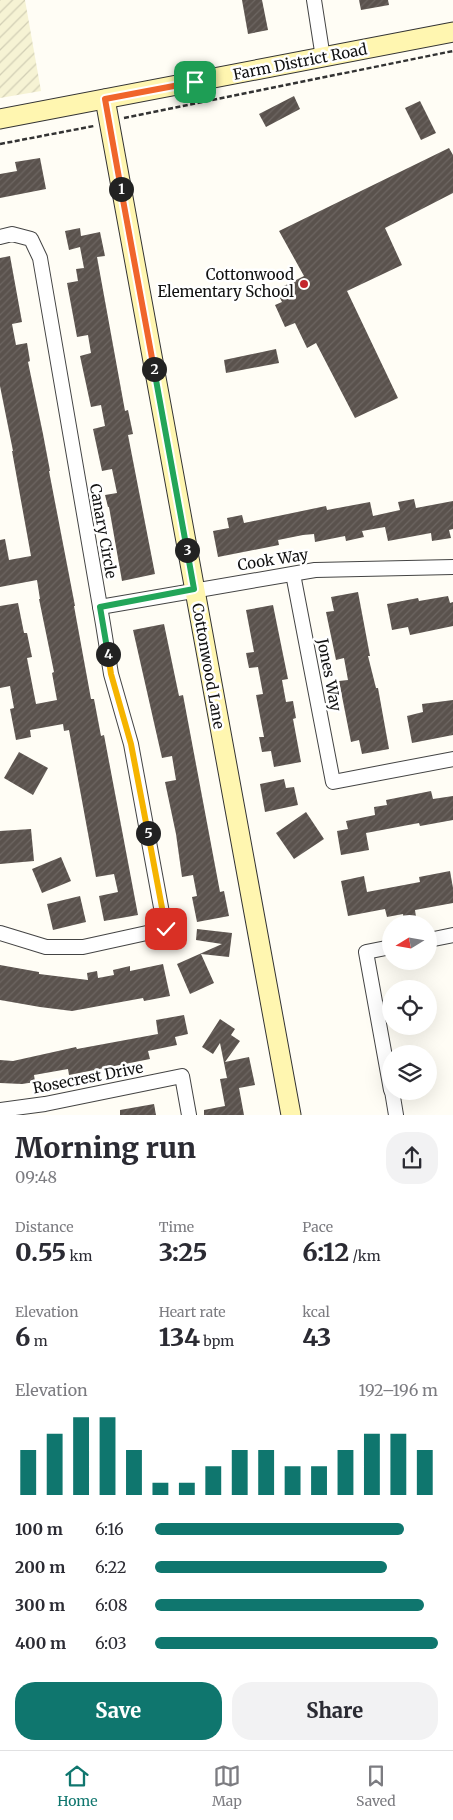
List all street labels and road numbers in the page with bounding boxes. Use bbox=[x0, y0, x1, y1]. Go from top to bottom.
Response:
street label: Farm District Road bbox=[231, 39, 369, 84]
street label: Canary Circle bbox=[86, 482, 121, 580]
street label: Cook Way bbox=[236, 545, 310, 574]
street label: Cottonwood Lane bbox=[188, 602, 229, 730]
street label: Jones Way bbox=[313, 636, 346, 713]
street label: Rosecrest Drive bbox=[31, 1057, 145, 1098]

